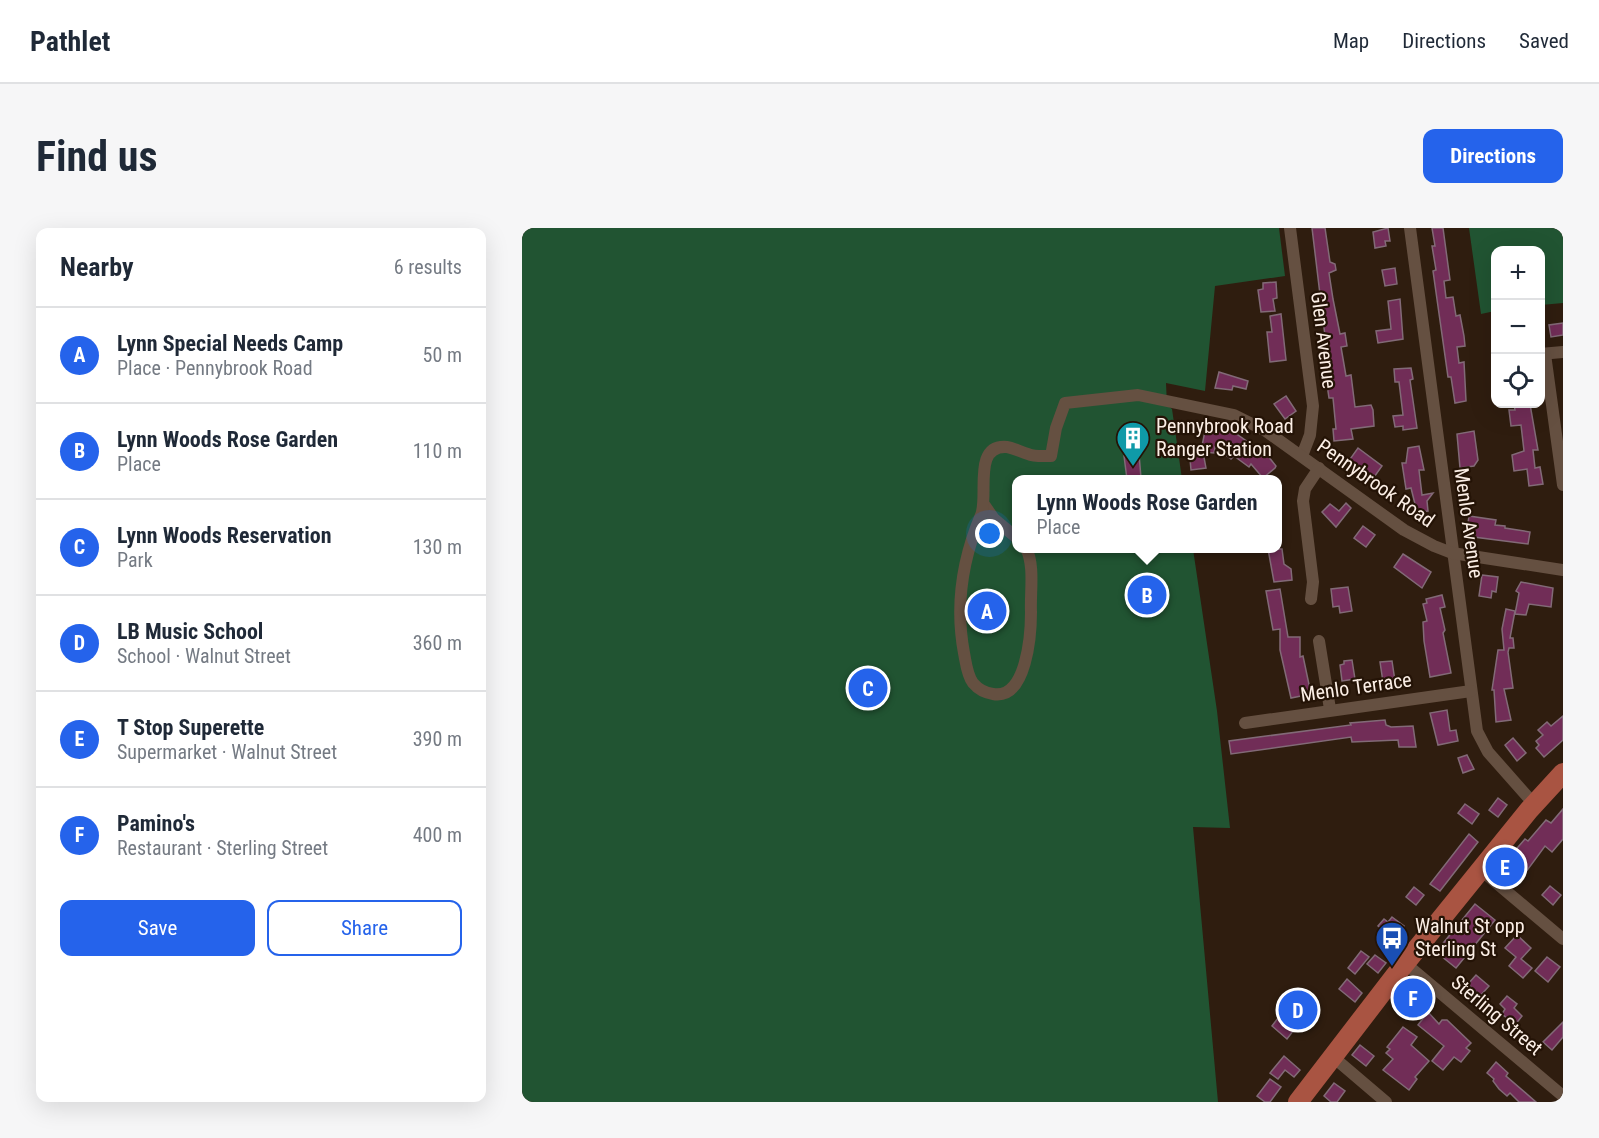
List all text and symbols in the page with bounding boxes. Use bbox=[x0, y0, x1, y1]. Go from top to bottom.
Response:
text: Pathlet bbox=[30, 25, 110, 58]
text: Map bbox=[1333, 29, 1369, 53]
text: Directions bbox=[1402, 29, 1486, 53]
text: Saved bbox=[1519, 29, 1569, 53]
button: Directions bbox=[1423, 129, 1563, 183]
text: Find us bbox=[36, 132, 157, 181]
map controls bbox=[1491, 246, 1545, 408]
button: + bbox=[1491, 246, 1545, 300]
text: Nearby bbox=[60, 252, 134, 282]
text: 6 results bbox=[394, 255, 462, 279]
street label: Glen Avenue bbox=[1306, 290, 1342, 390]
button: − bbox=[1491, 300, 1545, 354]
text: Lynn Special Needs Camp bbox=[117, 331, 343, 356]
text: A bbox=[74, 343, 85, 367]
text: 50 m bbox=[423, 343, 462, 367]
button: locate bbox=[1491, 354, 1545, 408]
text: Place · Pennybrook Road bbox=[117, 356, 313, 380]
place label: Pennybrook Road Ranger Station bbox=[1156, 414, 1294, 461]
building icon: Pennybrook Road Ranger Station bbox=[1115, 420, 1151, 467]
text: Lynn Woods Rose Garden bbox=[117, 427, 338, 452]
street label: Pennybrook Road bbox=[1313, 434, 1439, 532]
text: B bbox=[74, 439, 85, 463]
text: 110 m bbox=[413, 439, 462, 463]
text: Place bbox=[117, 452, 161, 476]
street label: Menlo Avenue bbox=[1449, 466, 1489, 580]
popup bbox=[1012, 475, 1282, 553]
text: Lynn Woods Rose Garden bbox=[1036, 490, 1258, 515]
text: Place bbox=[1036, 515, 1080, 539]
your location bbox=[975, 519, 1004, 548]
text: Lynn Woods Reservation bbox=[117, 523, 332, 548]
text: C bbox=[74, 535, 85, 559]
text: 130 m bbox=[413, 535, 462, 559]
text: Park bbox=[117, 548, 153, 572]
pin: B bbox=[1128, 572, 1166, 617]
pin: A bbox=[968, 588, 1006, 634]
text: LB Music School bbox=[117, 619, 263, 644]
text: D bbox=[74, 631, 85, 655]
text: 360 m bbox=[413, 631, 462, 655]
text: School · Walnut Street bbox=[117, 644, 291, 668]
pin: C bbox=[848, 666, 888, 710]
street label: Menlo Terrace bbox=[1299, 667, 1413, 707]
text: T Stop Superette bbox=[117, 715, 264, 740]
text: E bbox=[75, 727, 84, 751]
text: 390 m bbox=[413, 727, 462, 751]
text: Supermarket · Walnut Street bbox=[117, 740, 337, 764]
text: Pamino's bbox=[117, 811, 195, 836]
text: F bbox=[75, 823, 84, 847]
text: 400 m bbox=[413, 823, 462, 847]
text: Restaurant · Sterling Street bbox=[117, 836, 328, 860]
pin: E bbox=[1486, 844, 1524, 890]
button: Save bbox=[60, 900, 255, 956]
button: Share bbox=[267, 900, 462, 956]
place label: Walnut St opp Sterling St bbox=[1415, 914, 1525, 961]
bus stop icon: Walnut St opp Sterling St bbox=[1374, 920, 1410, 967]
street label: Sterling Street bbox=[1446, 970, 1548, 1060]
pin: F bbox=[1394, 976, 1432, 1020]
pin: D bbox=[1278, 988, 1318, 1032]

